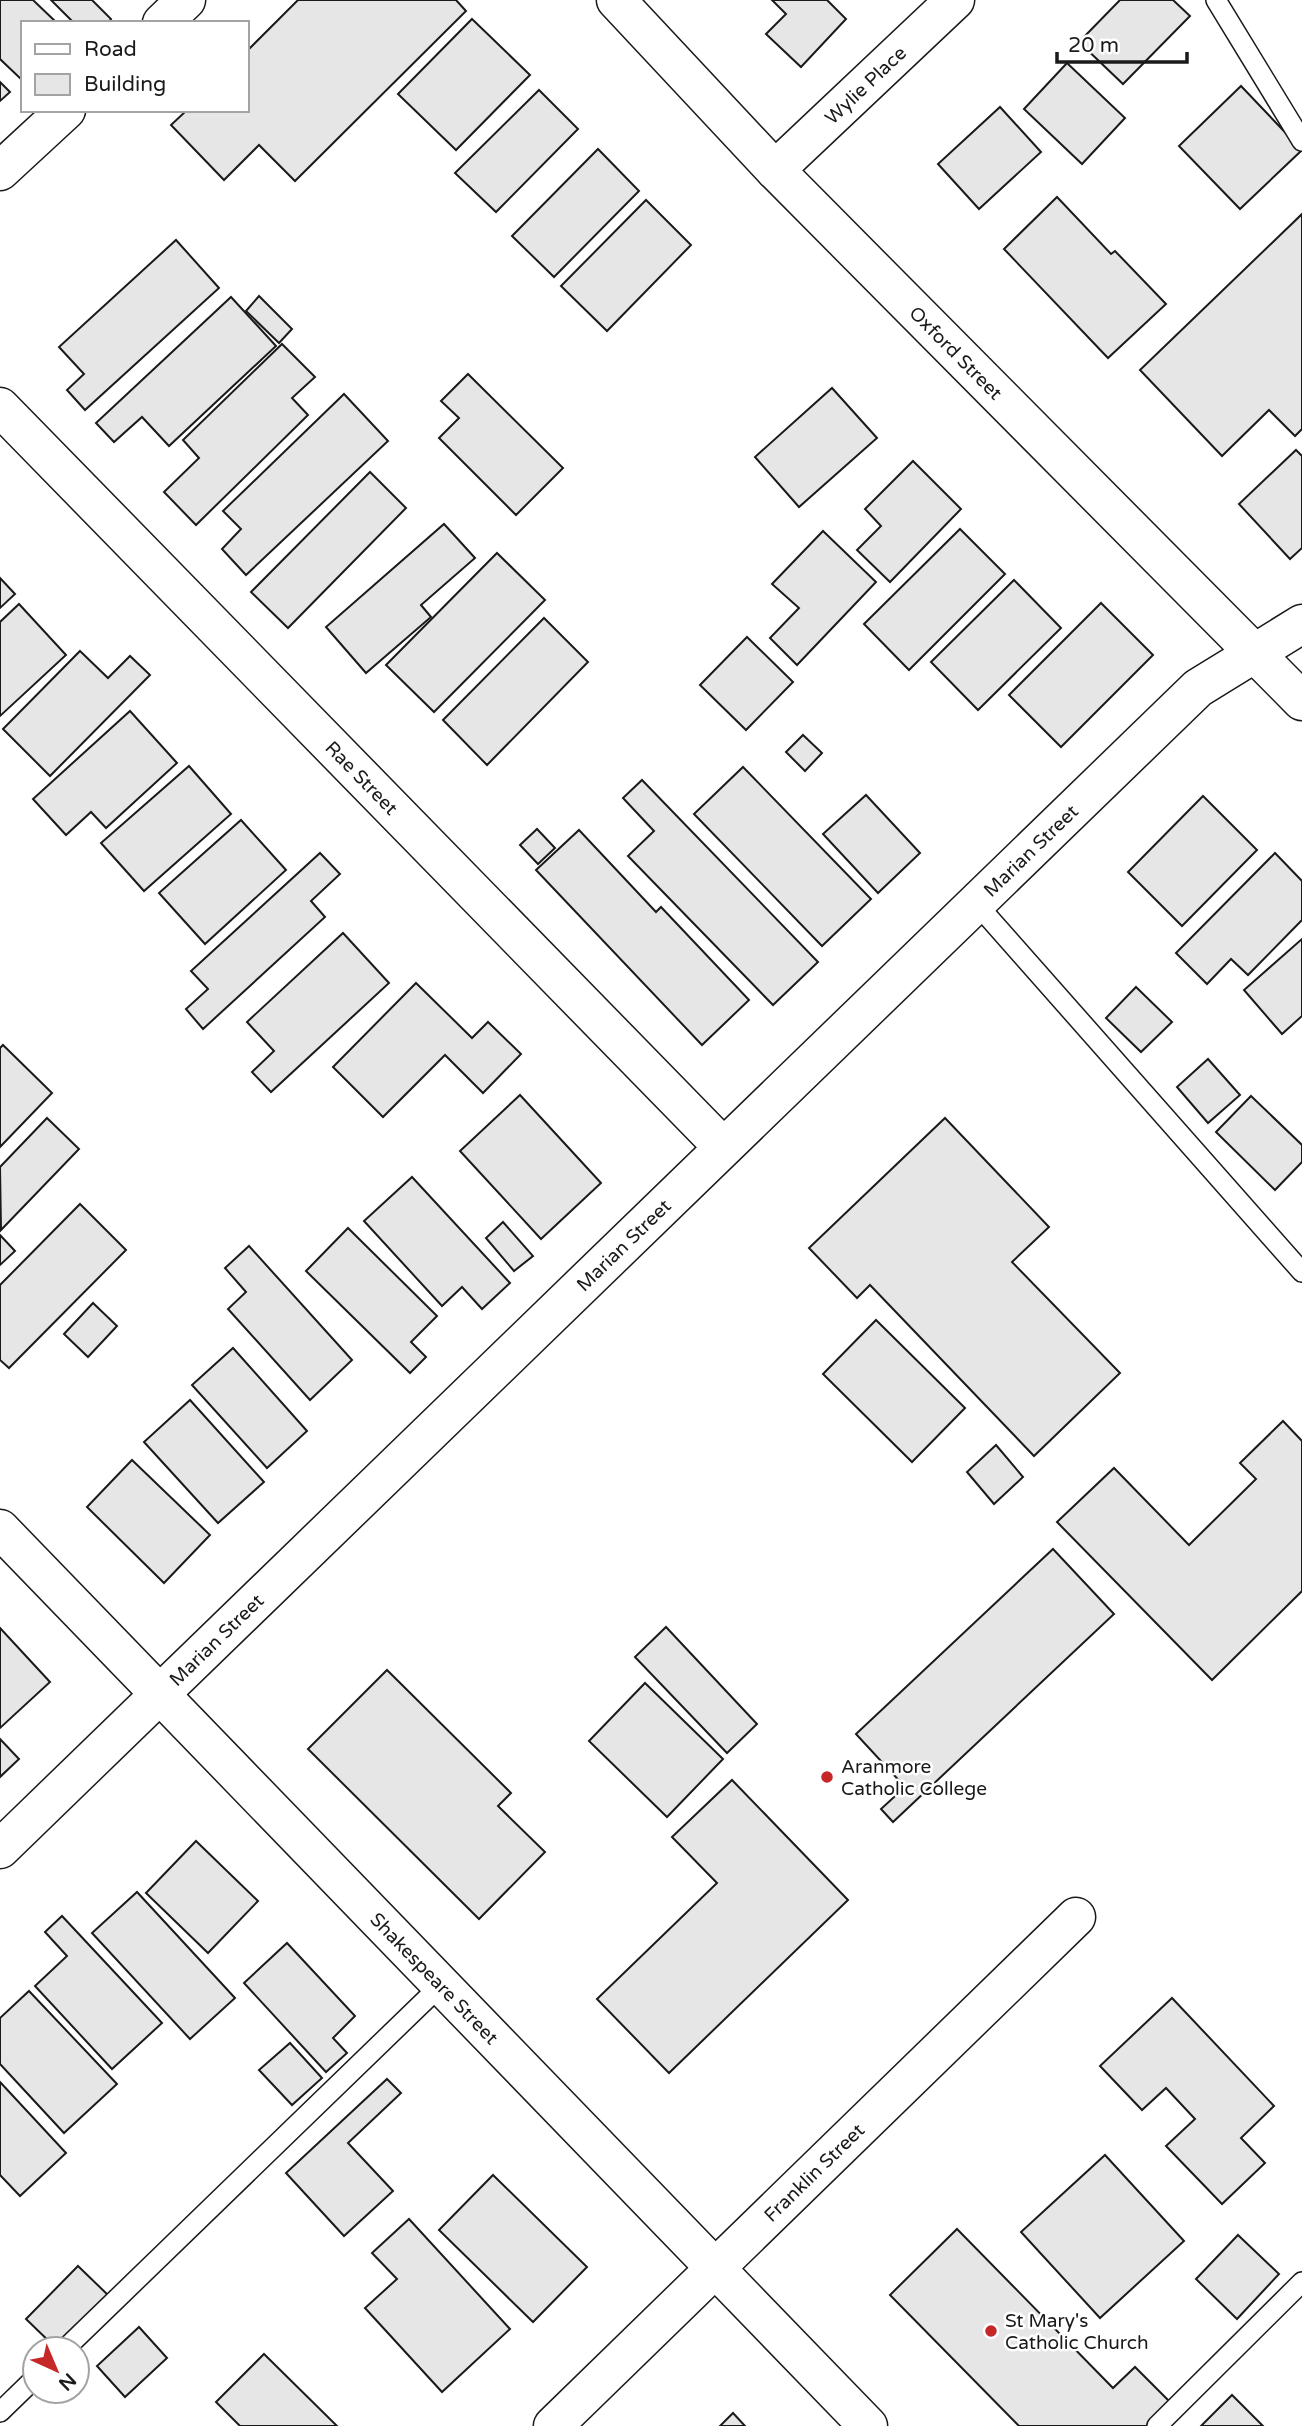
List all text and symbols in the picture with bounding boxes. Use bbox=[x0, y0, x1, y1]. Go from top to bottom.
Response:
legend bbox=[21, 21, 248, 112]
scale bar bbox=[1057, 21, 1186, 65]
text: 20 m bbox=[1068, 33, 1119, 58]
text: Road bbox=[84, 37, 137, 62]
street label: Wylie Place bbox=[821, 42, 911, 129]
text: Building bbox=[84, 72, 166, 97]
street label: Oxford Street bbox=[905, 302, 1006, 404]
street label: Rae Street bbox=[320, 737, 402, 820]
street label: Marian Street bbox=[979, 800, 1083, 902]
street label: Marian Street bbox=[572, 1195, 676, 1296]
street label: Marian Street bbox=[165, 1590, 269, 1691]
place label: Aranmore Catholic College bbox=[841, 1756, 987, 1800]
marker: Aranmore Catholic College bbox=[819, 1769, 835, 1785]
street label: Shakespeare Street bbox=[365, 1909, 502, 2049]
street label: Franklin Street bbox=[760, 2119, 869, 2227]
place label: St Mary's Catholic Church bbox=[1005, 2310, 1149, 2354]
marker: St Mary's Catholic Church bbox=[983, 2323, 999, 2339]
north arrow bbox=[21, 2335, 91, 2405]
text: N bbox=[54, 2368, 80, 2395]

